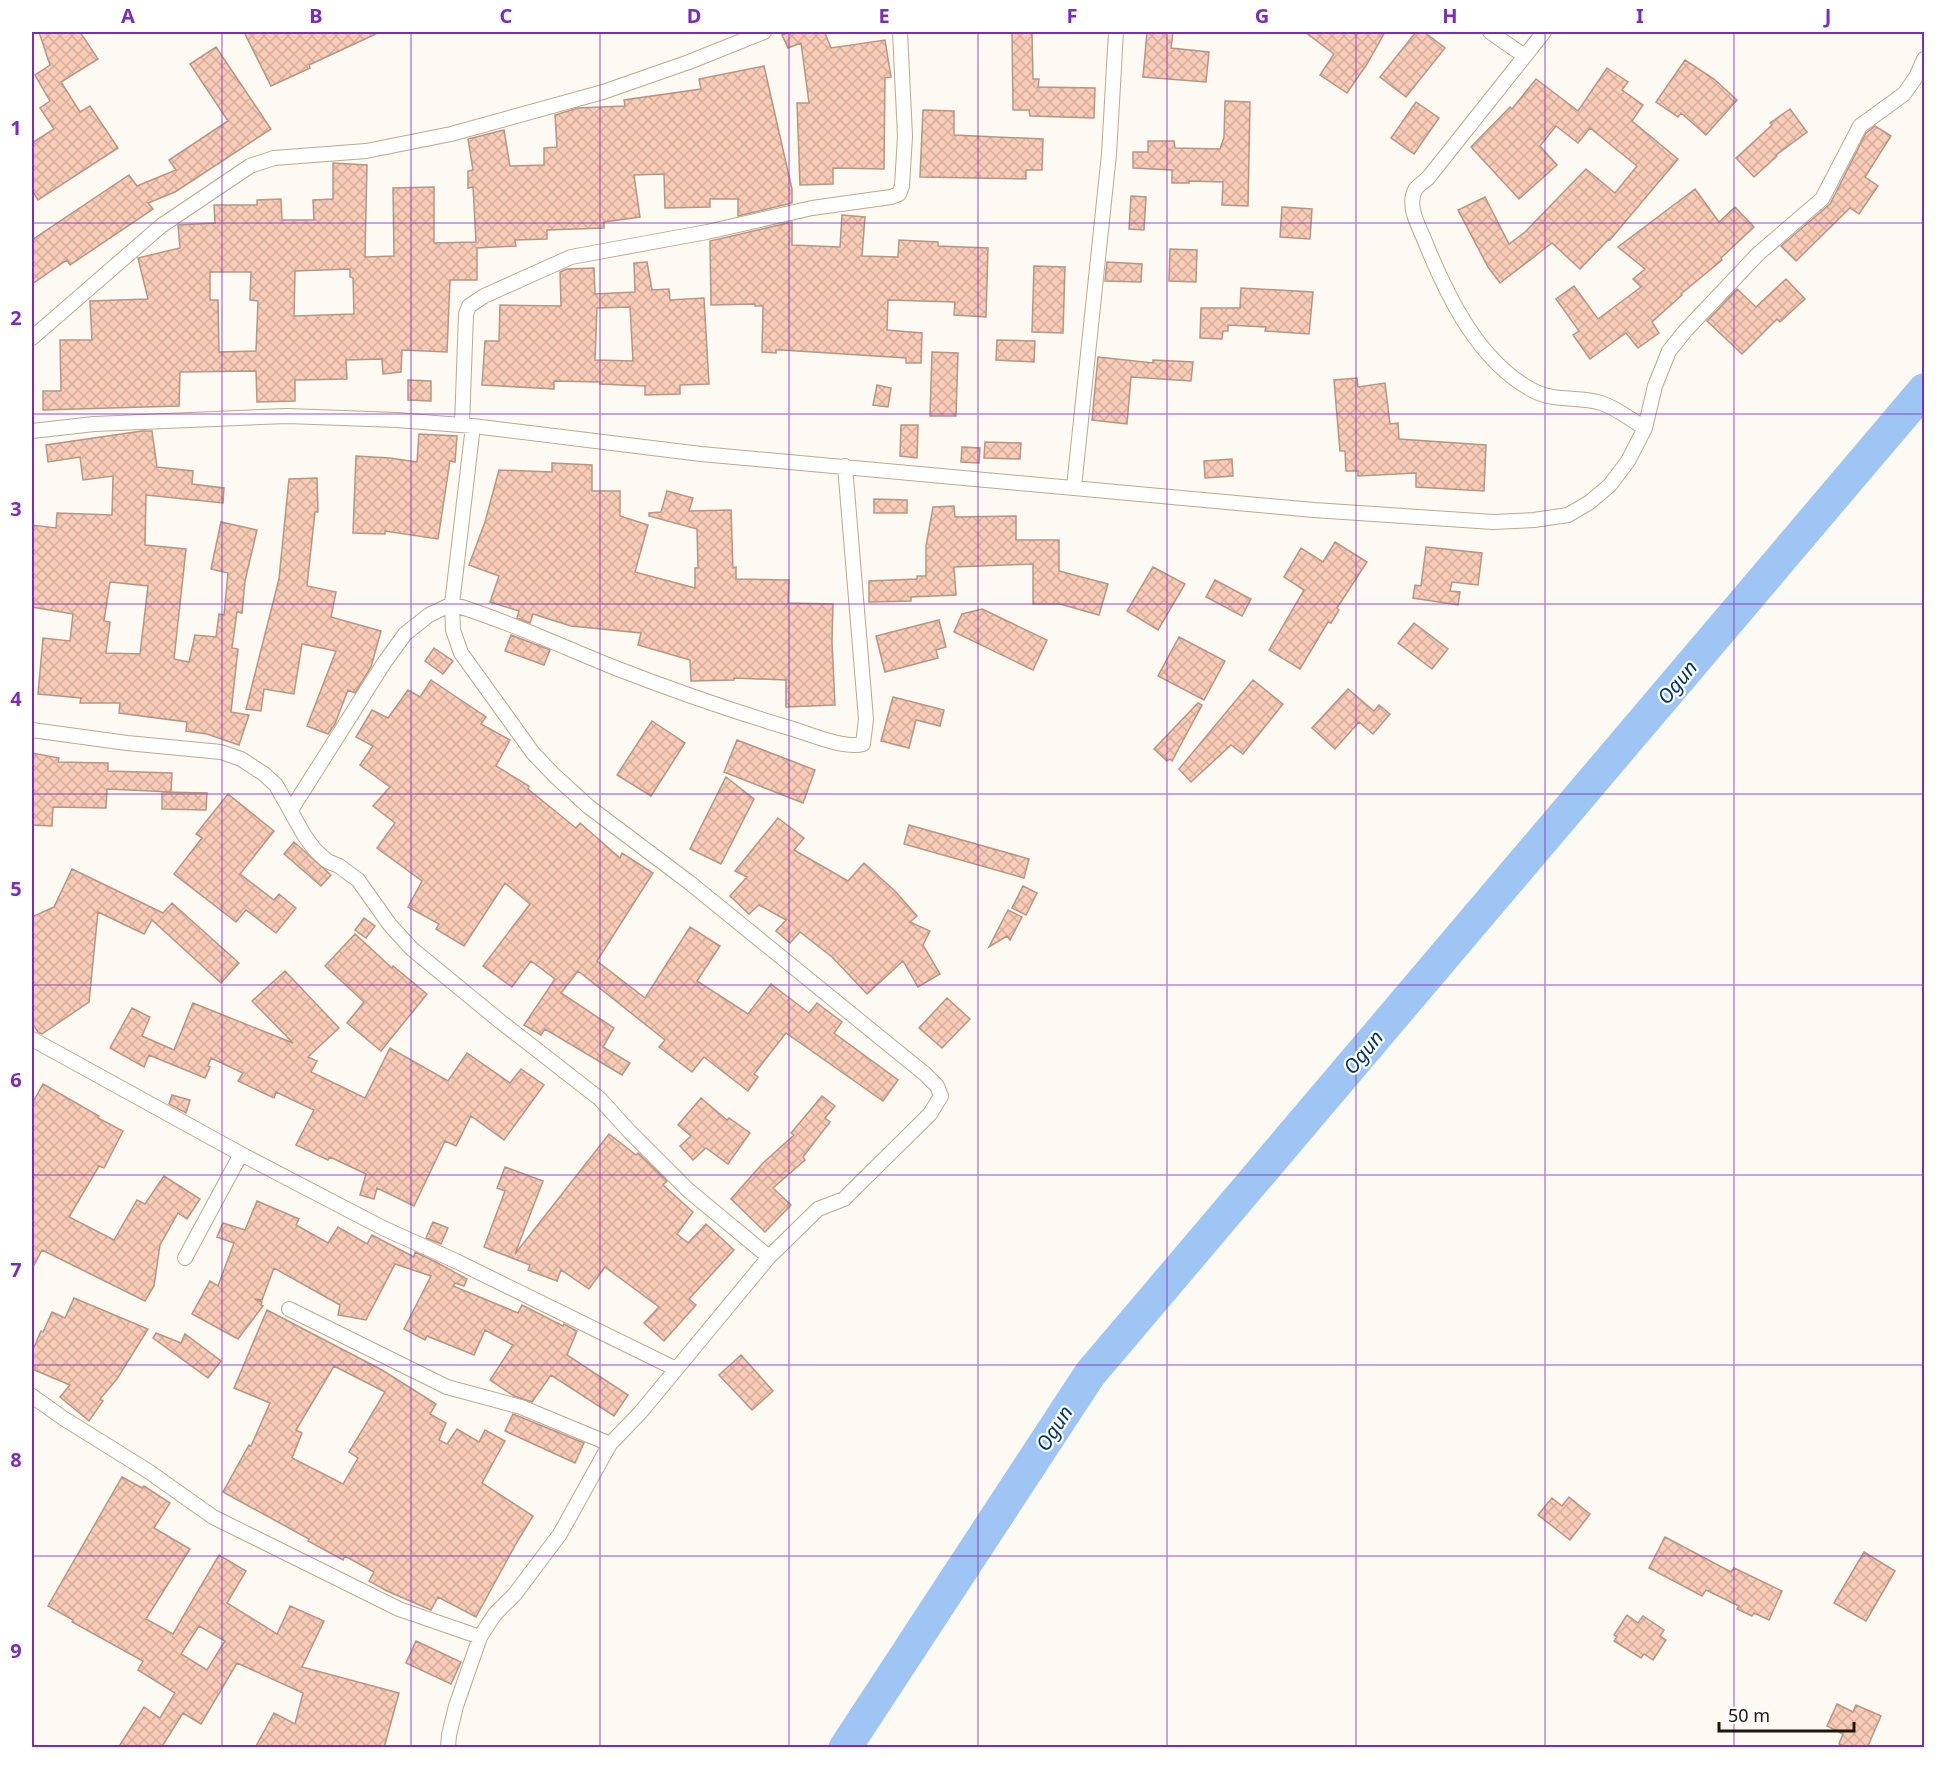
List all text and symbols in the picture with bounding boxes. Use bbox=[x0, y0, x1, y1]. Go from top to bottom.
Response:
text: A bbox=[121, 2, 135, 29]
text: B bbox=[309, 2, 323, 29]
text: C bbox=[500, 2, 513, 29]
text: D bbox=[687, 2, 701, 29]
text: E bbox=[878, 2, 890, 29]
text: F bbox=[1067, 2, 1077, 29]
text: G bbox=[1255, 2, 1269, 29]
text: H bbox=[1442, 2, 1458, 29]
text: I bbox=[1636, 2, 1644, 29]
text: J bbox=[1823, 2, 1831, 29]
text: 1 bbox=[10, 114, 22, 141]
text: 2 bbox=[10, 304, 22, 331]
text: 3 bbox=[10, 495, 22, 522]
water label: Ogun bbox=[1651, 654, 1703, 710]
text: 4 bbox=[10, 685, 22, 712]
text: 5 bbox=[10, 875, 22, 902]
water label: Ogun bbox=[1337, 1024, 1389, 1080]
text: 6 bbox=[10, 1066, 22, 1093]
text: 7 bbox=[10, 1256, 22, 1283]
water label: Ogun bbox=[1029, 1400, 1079, 1456]
text: 8 bbox=[10, 1446, 22, 1473]
text: 9 bbox=[10, 1637, 22, 1664]
scale bar bbox=[1719, 1695, 1854, 1733]
text: 50 m bbox=[1728, 1703, 1770, 1727]

